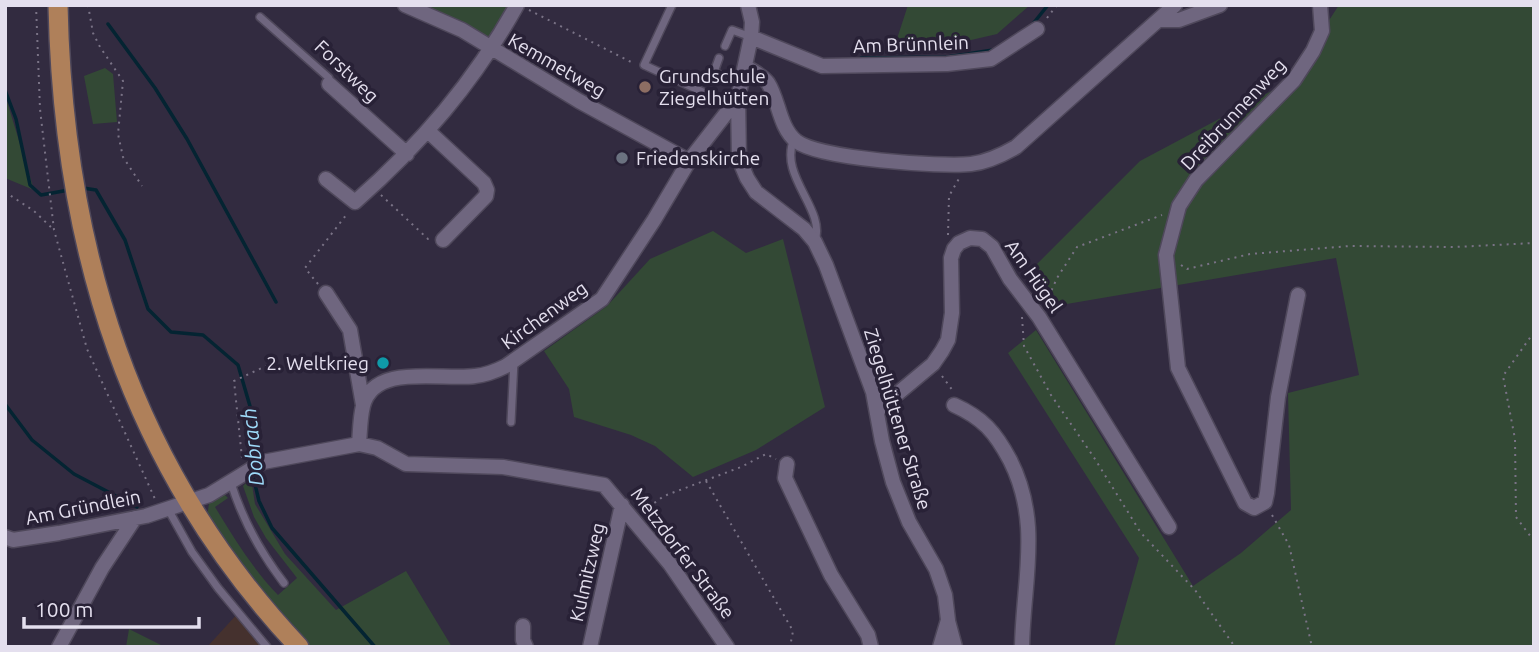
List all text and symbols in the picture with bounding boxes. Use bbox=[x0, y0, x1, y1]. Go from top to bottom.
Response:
street label: Kemmetweg bbox=[504, 28, 610, 102]
street label: Am Brünnlein bbox=[853, 31, 969, 57]
street label: Forstweg bbox=[311, 35, 383, 107]
street label: Dreibrunnenweg bbox=[1176, 54, 1290, 174]
place label: Grundschule Ziegelhütten bbox=[659, 65, 769, 109]
marker: Grundschule Ziegelhütten bbox=[637, 79, 653, 95]
place label: Friedenskirche bbox=[636, 147, 760, 169]
marker: Friedenskirche bbox=[614, 150, 630, 166]
street label: Am Hügel bbox=[1001, 235, 1067, 317]
street label: Kirchenweg bbox=[497, 276, 591, 354]
street label: Ziegelhüttener Straße bbox=[860, 326, 936, 512]
place label: 2. Weltkrieg bbox=[266, 352, 369, 374]
marker: 2. Weltkrieg bbox=[375, 355, 391, 371]
water label: Dobrach bbox=[236, 407, 268, 487]
street label: Metzdorfer Straße bbox=[627, 483, 739, 623]
street label: Am Gründlein bbox=[24, 485, 142, 529]
street label: Kulmitzweg bbox=[565, 520, 609, 624]
scale bar bbox=[24, 586, 200, 630]
text: 100 m bbox=[35, 597, 93, 621]

